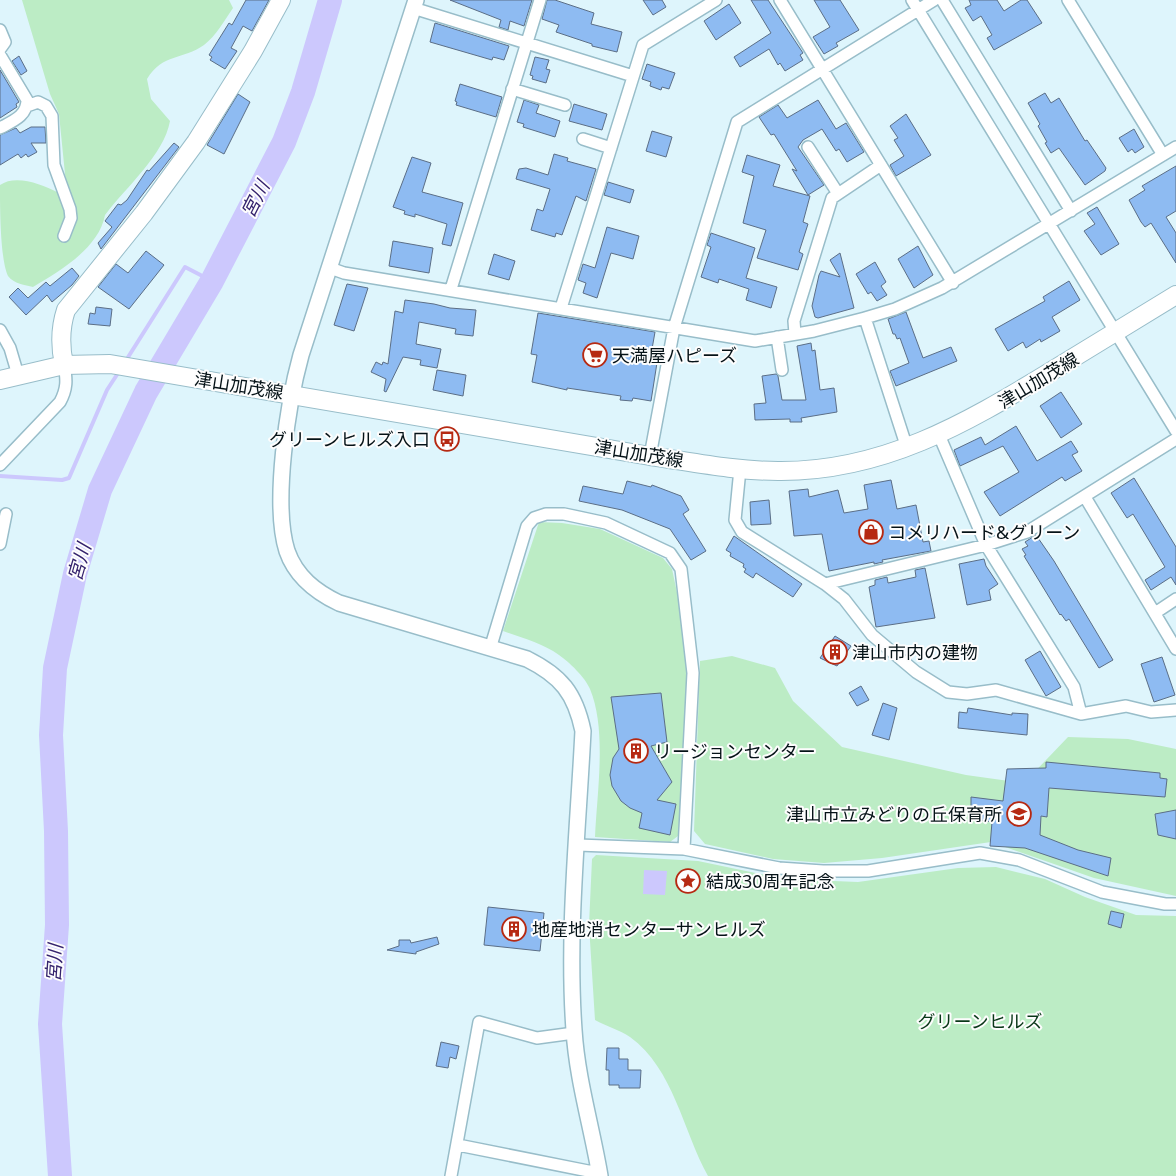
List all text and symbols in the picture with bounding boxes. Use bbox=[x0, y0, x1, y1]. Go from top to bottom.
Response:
water label: 宮川 bbox=[235, 174, 276, 222]
supermarket icon: 天満屋ハピーズ bbox=[582, 342, 608, 368]
place label: 天満屋ハピーズ bbox=[612, 343, 737, 367]
street label: 津山加茂線 bbox=[993, 347, 1083, 413]
street label: 津山加茂線 bbox=[193, 366, 285, 404]
bus stop icon: グリーンヒルズ入口 bbox=[434, 426, 460, 452]
place label: グリーンヒルズ入口 bbox=[269, 427, 430, 451]
street label: 津山加茂線 bbox=[593, 434, 685, 472]
shop icon: コメリハード&グリーン bbox=[858, 519, 884, 545]
place label: コメリハード&グリーン bbox=[888, 520, 1080, 544]
water label: 宮川 bbox=[61, 538, 97, 584]
building icon: 津山市内の建物 bbox=[822, 639, 848, 665]
place label: 津山市内の建物 bbox=[852, 640, 978, 664]
building icon: リージョンセンター bbox=[623, 738, 649, 764]
place label: リージョンセンター bbox=[654, 739, 816, 763]
school or university icon: 津山市立みどりの丘保育所 bbox=[1006, 801, 1032, 827]
place label: 津山市立みどりの丘保育所 bbox=[786, 802, 1002, 826]
place icon: 結成30周年記念 bbox=[675, 868, 701, 894]
place label: 結成30周年記念 bbox=[706, 869, 835, 893]
building icon: 地産地消センターサンヒルズ bbox=[501, 916, 527, 942]
place label: 地産地消センターサンヒルズ bbox=[532, 917, 766, 941]
water label: 宮川 bbox=[40, 941, 68, 983]
park label: グリーンヒルズ bbox=[917, 1009, 1043, 1033]

